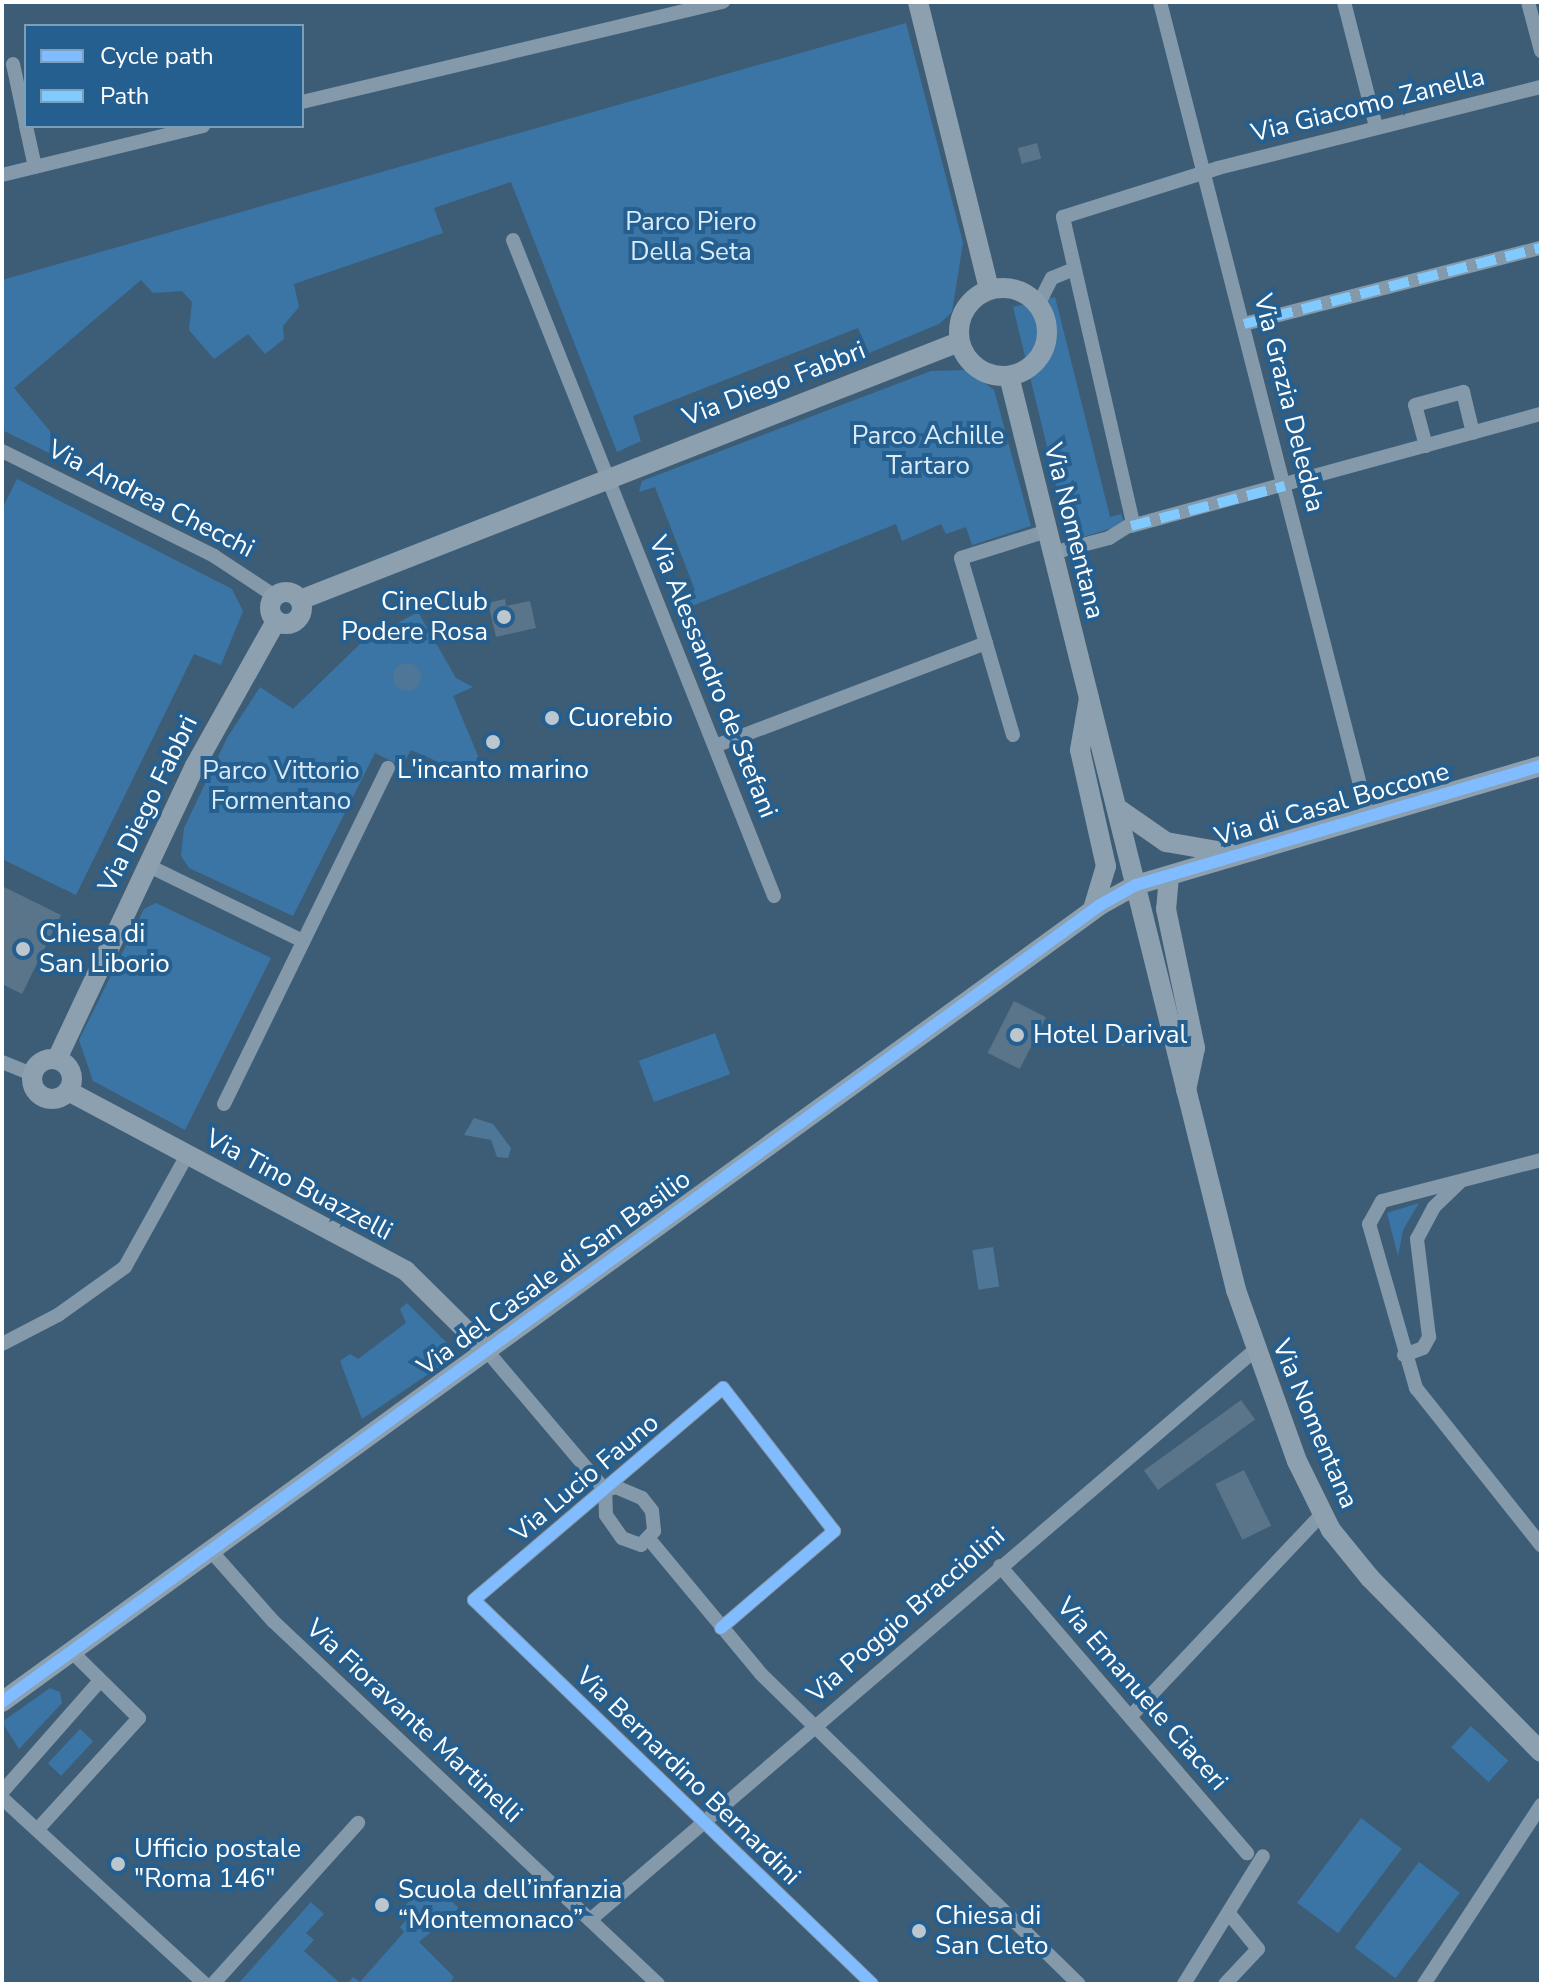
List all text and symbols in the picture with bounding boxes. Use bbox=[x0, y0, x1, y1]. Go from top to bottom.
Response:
legend bbox=[24, 24, 304, 128]
text: Cycle path bbox=[100, 40, 214, 72]
street label: Via Giacomo Zanella bbox=[1248, 61, 1488, 149]
text: Path bbox=[100, 80, 149, 112]
park label: Parco Piero Della Seta bbox=[625, 206, 757, 268]
street label: Via Grazia Deledda bbox=[1247, 291, 1331, 515]
street label: Via Diego Fabbri bbox=[678, 335, 870, 433]
park label: Parco Achille Tartaro bbox=[852, 420, 1004, 482]
street label: Via Andrea Checchi bbox=[43, 433, 259, 565]
street label: Via Nomentana bbox=[1037, 440, 1111, 622]
street label: Via Alessandro de Stefani bbox=[642, 531, 784, 823]
place label: CineClub Podere Rosa bbox=[341, 586, 488, 648]
marker: CineClub Podere Rosa bbox=[495, 608, 513, 626]
place label: Cuorebio bbox=[568, 702, 673, 734]
marker: Cuorebio bbox=[543, 709, 561, 727]
street label: Via Diego Fabbri bbox=[92, 710, 204, 898]
marker: L'incanto marino bbox=[484, 733, 502, 751]
place label: L'incanto marino bbox=[397, 754, 589, 786]
park label: Parco Vittorio Formentano bbox=[202, 755, 360, 816]
street label: Via di Casal Boccone bbox=[1211, 756, 1453, 852]
place label: Chiesa di San Liborio bbox=[39, 918, 170, 980]
marker: Chiesa di San Liborio bbox=[14, 940, 32, 958]
place label: Hotel Darival bbox=[1033, 1019, 1187, 1051]
marker: Hotel Darival bbox=[1008, 1026, 1026, 1044]
street label: Via Tino Buazzelli bbox=[200, 1123, 398, 1247]
street label: Via del Casale di San Basilio bbox=[411, 1163, 697, 1383]
street label: Via Nomentana bbox=[1265, 1335, 1365, 1513]
street label: Via Lucio Fauno bbox=[505, 1407, 665, 1549]
street label: Via Poggio Bracciolini bbox=[801, 1521, 1011, 1709]
street label: Via Emanuele Ciaceri bbox=[1050, 1591, 1234, 1797]
street label: Via Fioravante Martinelli bbox=[299, 1613, 529, 1829]
street label: Via Bernardino Bernardini bbox=[569, 1660, 807, 1892]
place label: Ufficio postale "Roma 146" bbox=[134, 1833, 301, 1894]
marker: Ufficio postale "Roma 146" bbox=[109, 1855, 127, 1873]
place label: Scuola dell’infanzia “Montemonaco” bbox=[398, 1874, 622, 1936]
marker: Scuola dell’infanzia “Montemonaco” bbox=[373, 1896, 391, 1914]
place label: Chiesa di San Cleto bbox=[935, 1900, 1049, 1962]
marker: Chiesa di San Cleto bbox=[910, 1922, 928, 1940]

